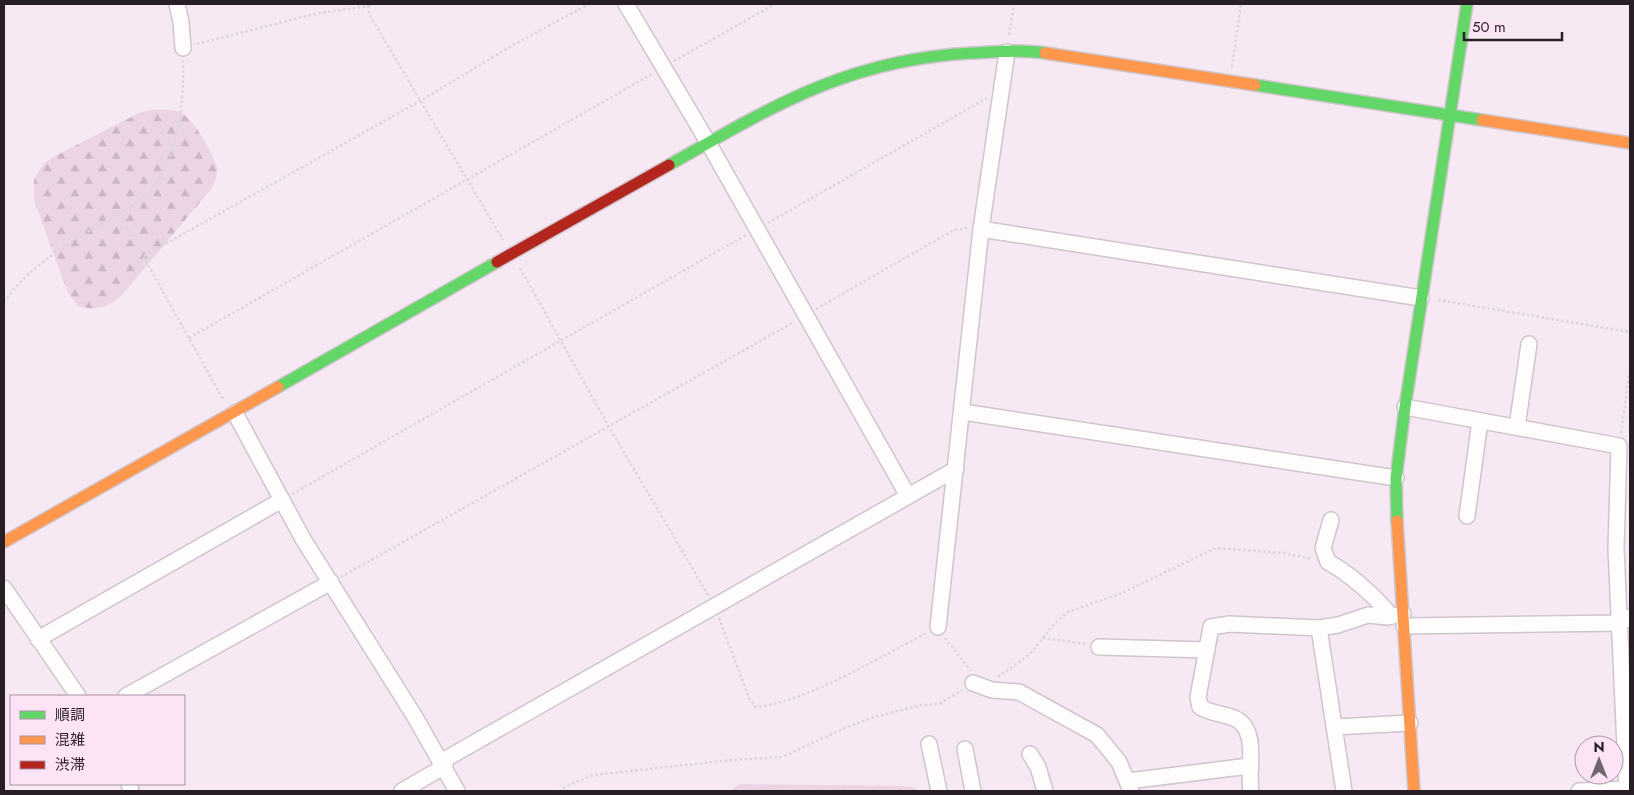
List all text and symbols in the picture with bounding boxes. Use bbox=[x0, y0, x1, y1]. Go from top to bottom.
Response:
scale bar bbox=[1464, 10, 1562, 42]
text: 50 m bbox=[1472, 16, 1506, 38]
legend bbox=[10, 695, 185, 785]
text: 順調 bbox=[55, 704, 85, 726]
text: 混雑 bbox=[55, 729, 85, 751]
north arrow bbox=[1574, 735, 1624, 785]
text: N bbox=[1593, 737, 1605, 757]
text: 渋滞 bbox=[55, 754, 85, 776]

